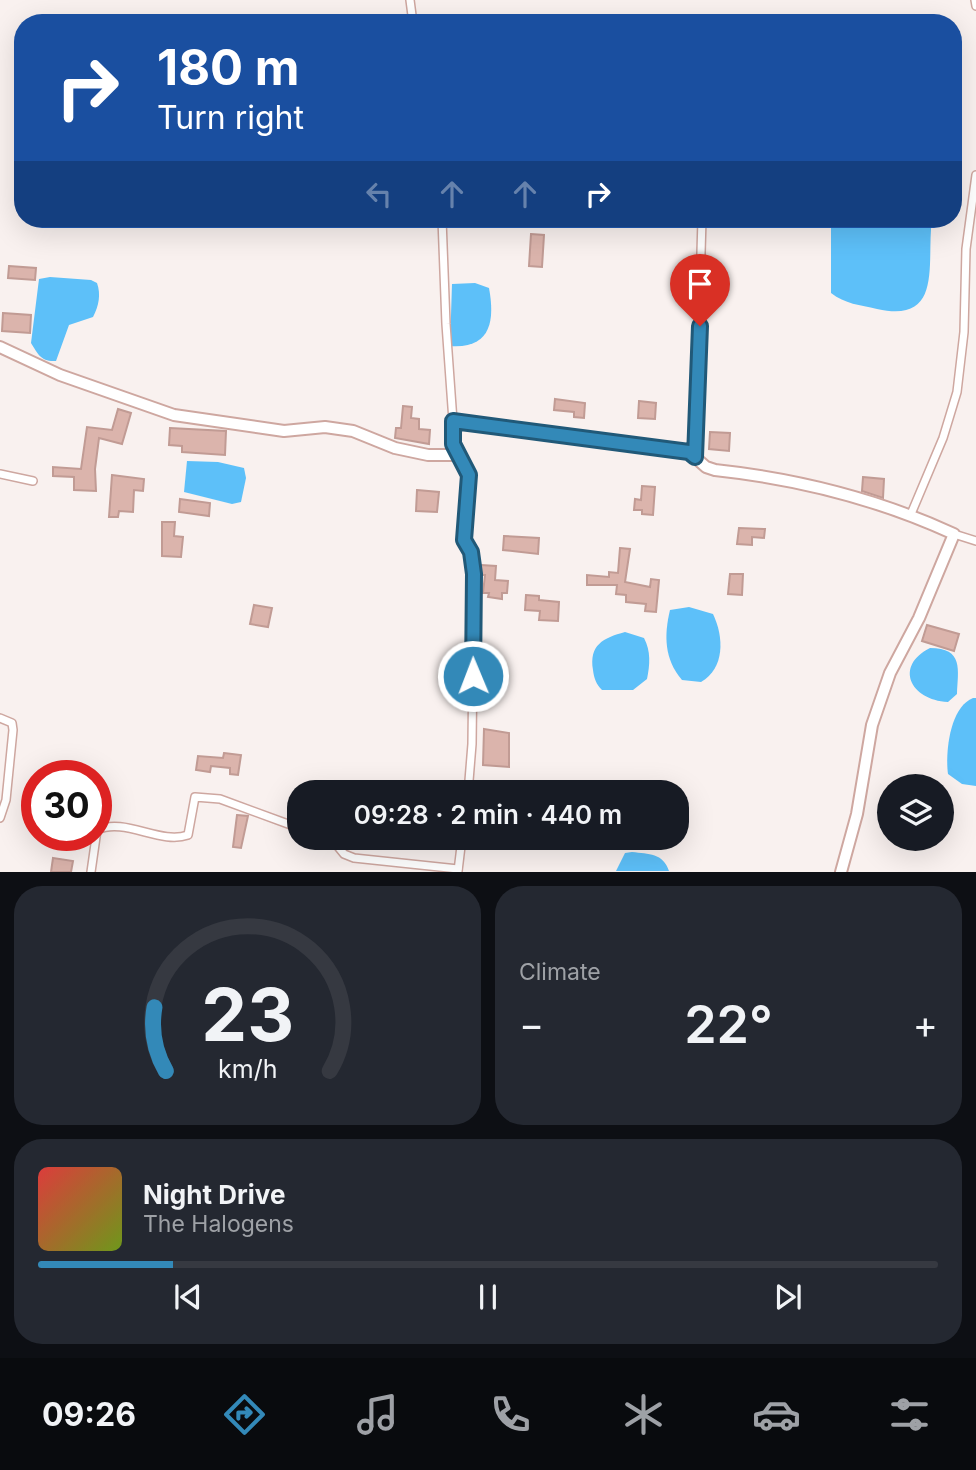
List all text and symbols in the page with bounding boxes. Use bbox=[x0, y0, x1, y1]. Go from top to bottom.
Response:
text: 180 m bbox=[157, 38, 299, 97]
icon: right bbox=[42, 42, 133, 133]
text: Turn right bbox=[157, 98, 304, 137]
icon: left bbox=[360, 175, 398, 213]
icon: ahead bbox=[433, 175, 471, 213]
icon: ahead bbox=[506, 175, 544, 213]
icon: right bbox=[579, 175, 617, 213]
pin bbox=[670, 254, 730, 326]
icon: arrive bbox=[681, 265, 719, 303]
position arrow bbox=[436, 639, 510, 713]
speed limit sign: 30 bbox=[21, 760, 112, 851]
map controls bbox=[877, 774, 954, 851]
button: layers bbox=[877, 774, 954, 851]
text: 09:28 · 2 min · 440 m bbox=[354, 799, 622, 830]
text: Climate bbox=[519, 958, 601, 986]
text: 23 bbox=[201, 971, 294, 1060]
text: 22° bbox=[684, 993, 773, 1056]
text: − bbox=[519, 1001, 544, 1047]
text: + bbox=[913, 1001, 938, 1047]
text: km/h bbox=[218, 1054, 277, 1084]
text: Night Drive bbox=[143, 1179, 285, 1210]
text: The Halogens bbox=[143, 1210, 294, 1238]
icon: previous bbox=[169, 1278, 207, 1316]
icon: pause bbox=[469, 1278, 507, 1316]
icon: next bbox=[769, 1278, 807, 1316]
icon: directions bbox=[220, 1390, 269, 1439]
icon: music bbox=[353, 1390, 402, 1439]
icon: phone bbox=[486, 1390, 535, 1439]
icon: climate bbox=[619, 1390, 668, 1439]
icon: car bbox=[752, 1390, 801, 1439]
icon: filters bbox=[885, 1390, 934, 1439]
text: 09:26 bbox=[42, 1395, 136, 1434]

